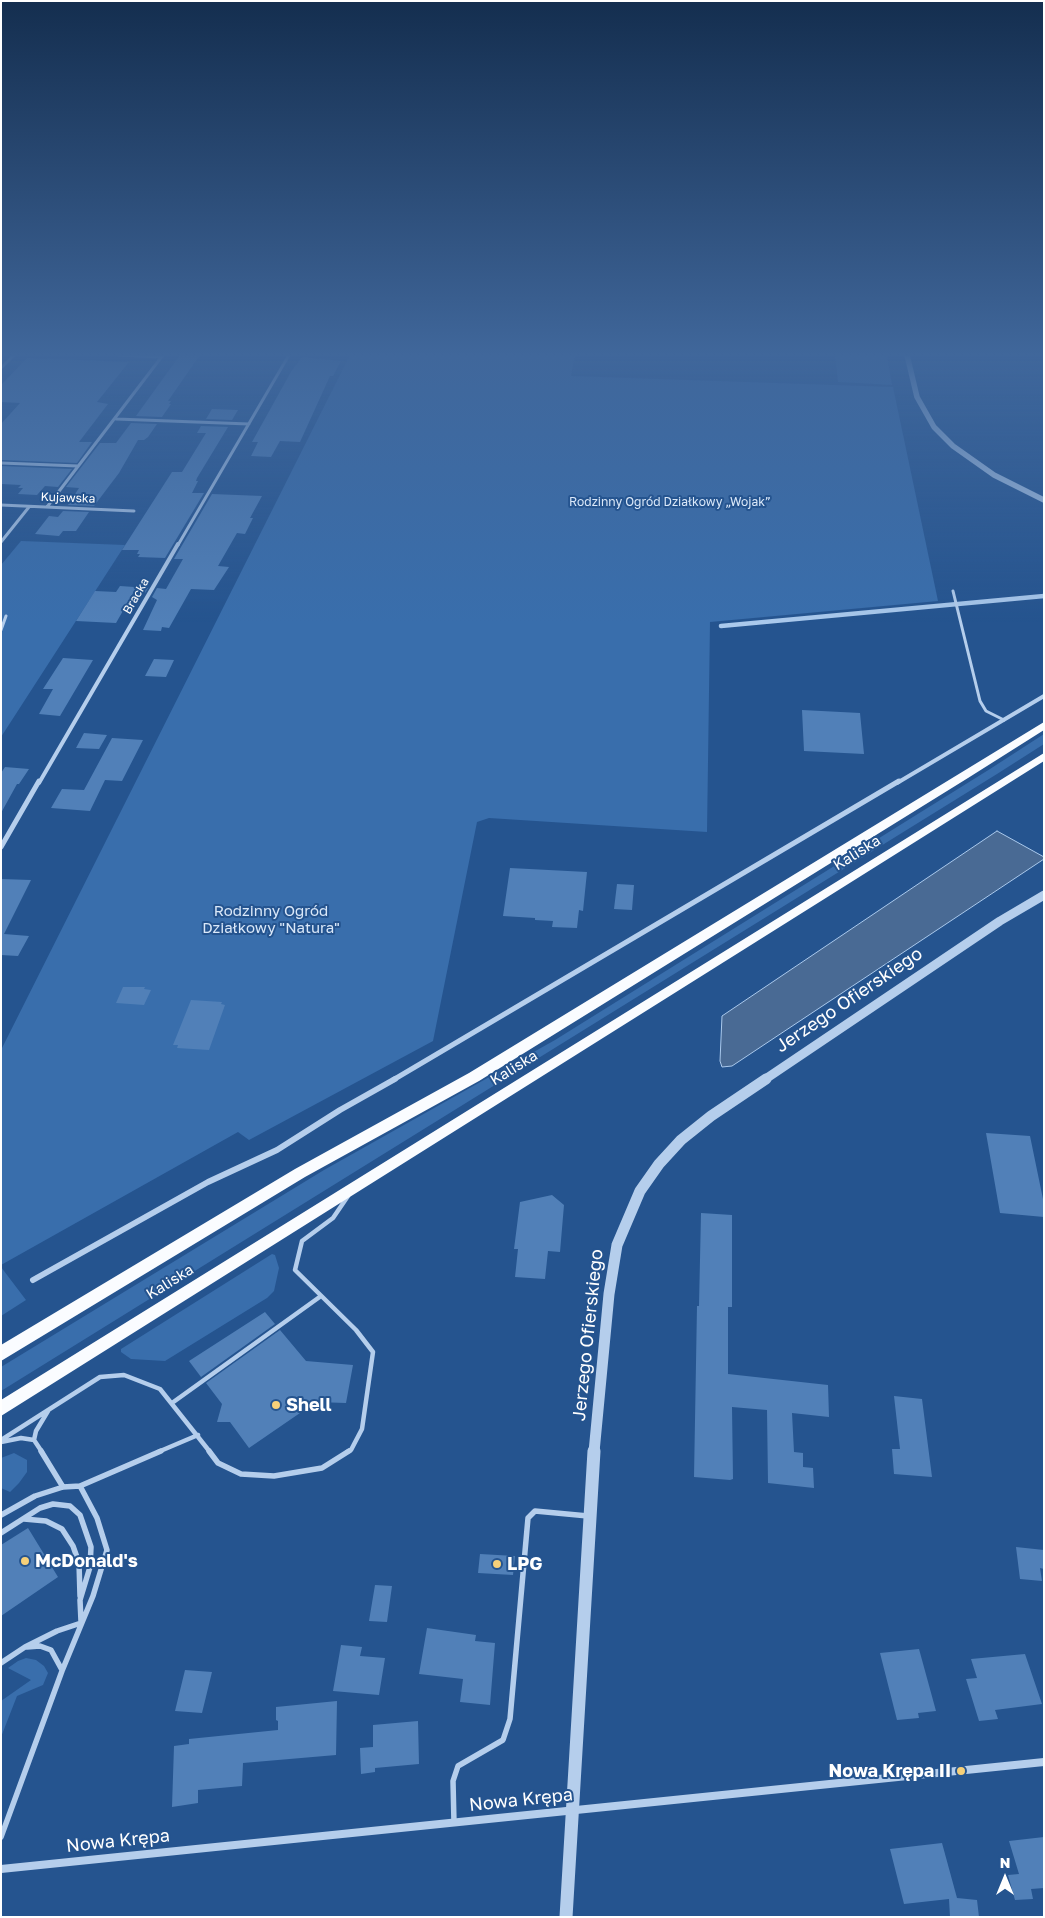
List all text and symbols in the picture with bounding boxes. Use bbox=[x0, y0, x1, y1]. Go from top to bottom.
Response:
street label: Kujawska bbox=[40, 490, 96, 506]
park label: Rodzinny Ogród Działkowy „Wojak” bbox=[569, 495, 771, 509]
street label: Bracka bbox=[120, 575, 152, 617]
street label: Kaliska bbox=[830, 832, 884, 874]
park label: Rodzinny Ogród Działkowy "Natura" bbox=[202, 902, 340, 937]
street label: Jerzego Ofierskiego bbox=[771, 943, 927, 1057]
street label: Kaliska bbox=[487, 1047, 541, 1089]
street label: Jerzego Ofierskiego bbox=[568, 1248, 608, 1422]
street label: Kaliska bbox=[143, 1261, 197, 1303]
place label: Shell bbox=[286, 1394, 332, 1416]
marker: Shell bbox=[270, 1399, 282, 1411]
place label: McDonald's bbox=[35, 1550, 138, 1572]
place label: LPG bbox=[507, 1553, 543, 1575]
marker: McDonald's bbox=[19, 1555, 31, 1567]
marker: LPG bbox=[491, 1558, 503, 1570]
place label: Nowa Krępa II bbox=[829, 1760, 951, 1782]
marker: Nowa Krępa II bbox=[955, 1765, 967, 1777]
street label: Nowa Krępa bbox=[468, 1784, 574, 1816]
street label: Nowa Krępa bbox=[65, 1825, 171, 1857]
north arrow bbox=[980, 1853, 1030, 1903]
text: N bbox=[1000, 1854, 1010, 1871]

